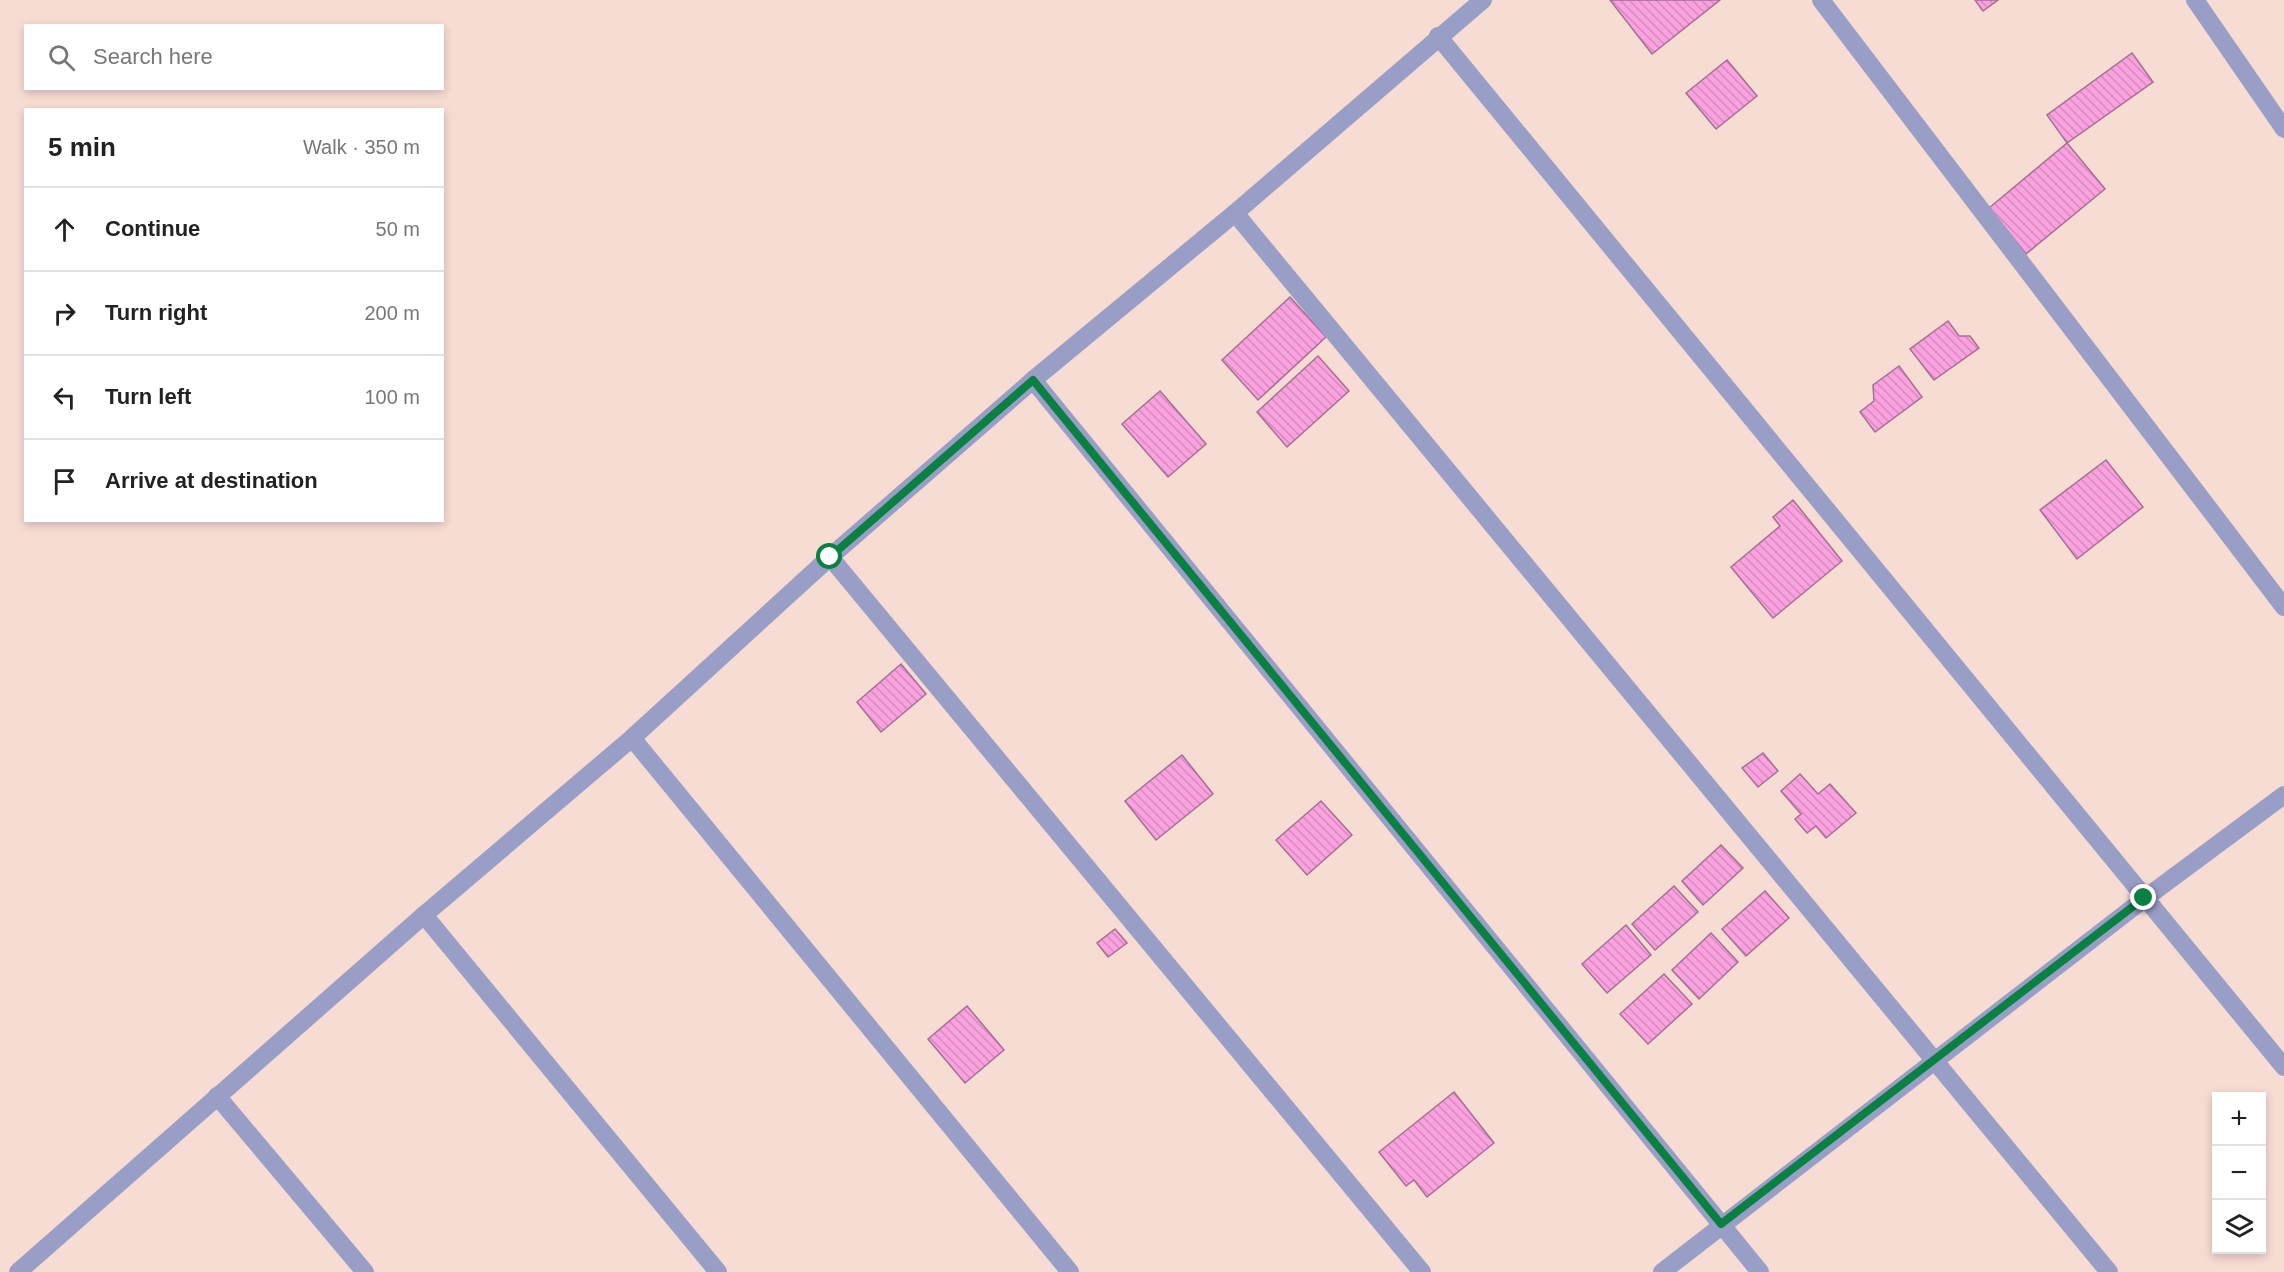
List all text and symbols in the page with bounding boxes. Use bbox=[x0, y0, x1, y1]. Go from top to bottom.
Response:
search box bbox=[24, 24, 444, 90]
icon: search bbox=[45, 41, 78, 74]
text: Search here bbox=[93, 44, 213, 69]
text: 5 min bbox=[48, 132, 116, 162]
text: Walk · 350 m bbox=[303, 136, 420, 158]
icon: ahead bbox=[48, 213, 81, 246]
text: Continue bbox=[105, 216, 200, 241]
text: 50 m bbox=[376, 218, 420, 240]
icon: right bbox=[48, 297, 81, 330]
text: Turn right bbox=[105, 300, 207, 325]
text: 200 m bbox=[364, 302, 420, 324]
icon: left bbox=[48, 381, 81, 414]
text: Turn left bbox=[105, 384, 191, 409]
text: 100 m bbox=[364, 386, 420, 408]
icon: arrive bbox=[48, 465, 81, 498]
text: Arrive at destination bbox=[105, 468, 318, 493]
route start bbox=[816, 543, 842, 569]
route end bbox=[2130, 884, 2156, 910]
map controls bbox=[2212, 1092, 2266, 1254]
button: + bbox=[2212, 1092, 2266, 1146]
button: − bbox=[2212, 1146, 2266, 1200]
button: layers bbox=[2212, 1200, 2266, 1254]

